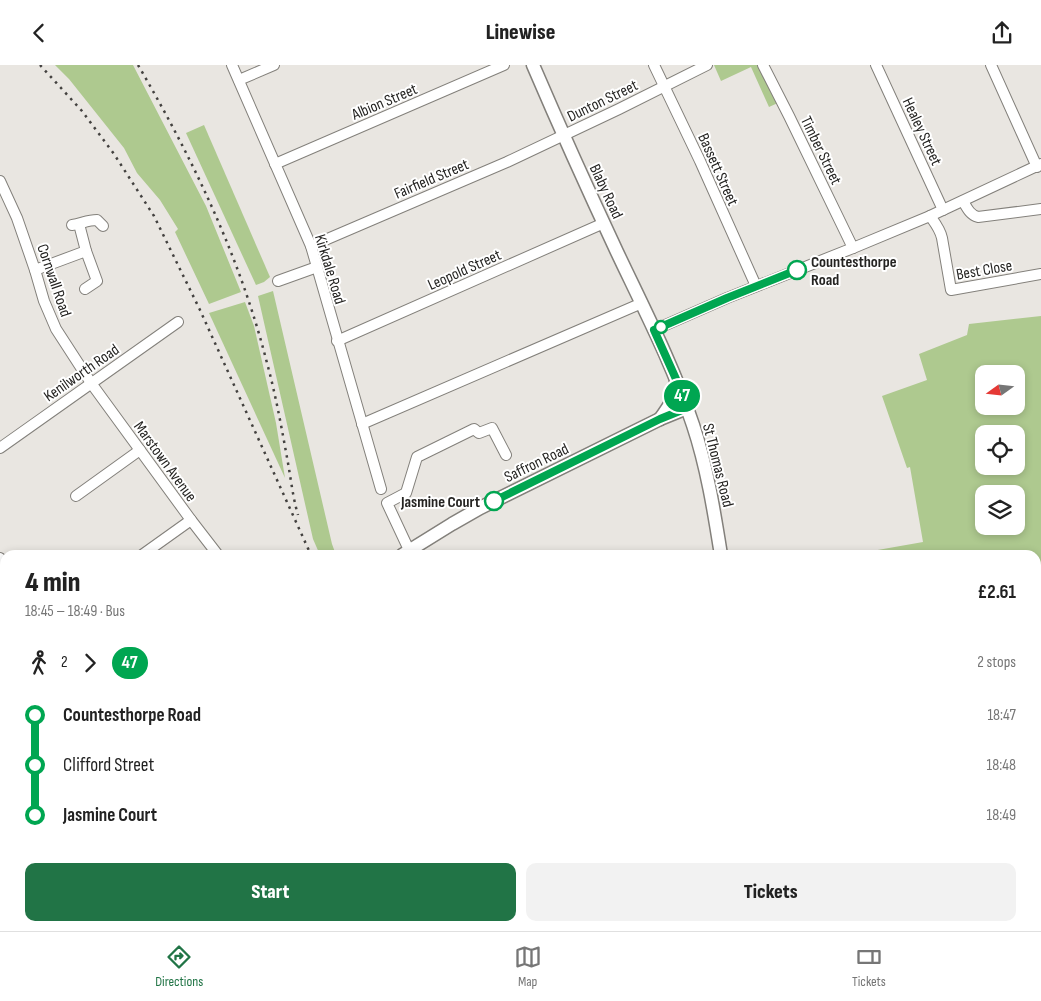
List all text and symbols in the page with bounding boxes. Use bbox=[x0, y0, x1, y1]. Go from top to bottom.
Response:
icon: back bbox=[25, 19, 53, 47]
text: Linewise bbox=[486, 19, 555, 46]
icon: share bbox=[988, 19, 1016, 47]
street label: Dunton Street bbox=[564, 76, 641, 127]
street label: Albion Street bbox=[348, 80, 420, 125]
street label: Healey Street bbox=[898, 95, 946, 169]
street label: Timber Street bbox=[796, 113, 845, 188]
street label: Bassett Street bbox=[693, 131, 742, 209]
street label: Fairfield Street bbox=[391, 155, 472, 204]
street label: Blaby Road bbox=[585, 161, 627, 222]
street label: Kirkdale Road bbox=[310, 232, 349, 307]
street label: Cornwall Road bbox=[32, 242, 75, 319]
street label: Leopold Street bbox=[425, 246, 504, 295]
place label: Countesthorpe Road bbox=[811, 253, 897, 290]
street label: Best Close bbox=[955, 256, 1014, 285]
marker: Countesthorpe Road bbox=[787, 260, 807, 280]
unlabelled marker bbox=[654, 320, 668, 334]
street label: Kenilworth Road bbox=[41, 340, 123, 406]
north arrow bbox=[975, 365, 1025, 415]
map controls bbox=[975, 365, 1025, 535]
line badge: 47 bbox=[660, 380, 704, 412]
text: 47 bbox=[674, 385, 690, 406]
street label: Marstown Avenue bbox=[129, 418, 200, 506]
street label: St Thomas Road bbox=[698, 422, 737, 509]
button: locate bbox=[975, 425, 1025, 475]
street label: Saffron Road bbox=[501, 440, 572, 487]
button: layers bbox=[975, 485, 1025, 535]
marker: Jasmine Court bbox=[484, 491, 504, 511]
place label: Jasmine Court bbox=[400, 493, 480, 512]
text: 4 min bbox=[25, 566, 80, 599]
text: £2.61 bbox=[978, 581, 1016, 604]
text: 18:45 – 18:49 · Bus bbox=[25, 602, 125, 621]
icon: walk bbox=[25, 649, 53, 677]
icon: forward bbox=[76, 649, 104, 677]
text: 47 bbox=[122, 652, 138, 673]
text: 2 bbox=[61, 653, 68, 672]
text: 2 stops bbox=[977, 653, 1016, 672]
text: Countesthorpe Road bbox=[63, 704, 201, 727]
text: 18:47 bbox=[987, 706, 1016, 725]
text: Clifford Street bbox=[63, 754, 154, 777]
text: 18:48 bbox=[987, 756, 1016, 775]
text: Jasmine Court bbox=[63, 804, 157, 827]
text: 18:49 bbox=[987, 806, 1016, 825]
button: Start bbox=[25, 863, 516, 921]
button: Tickets bbox=[526, 863, 1016, 921]
tab: Directions bbox=[155, 943, 203, 990]
tab: Map bbox=[514, 943, 542, 990]
tab: Tickets bbox=[852, 943, 886, 990]

